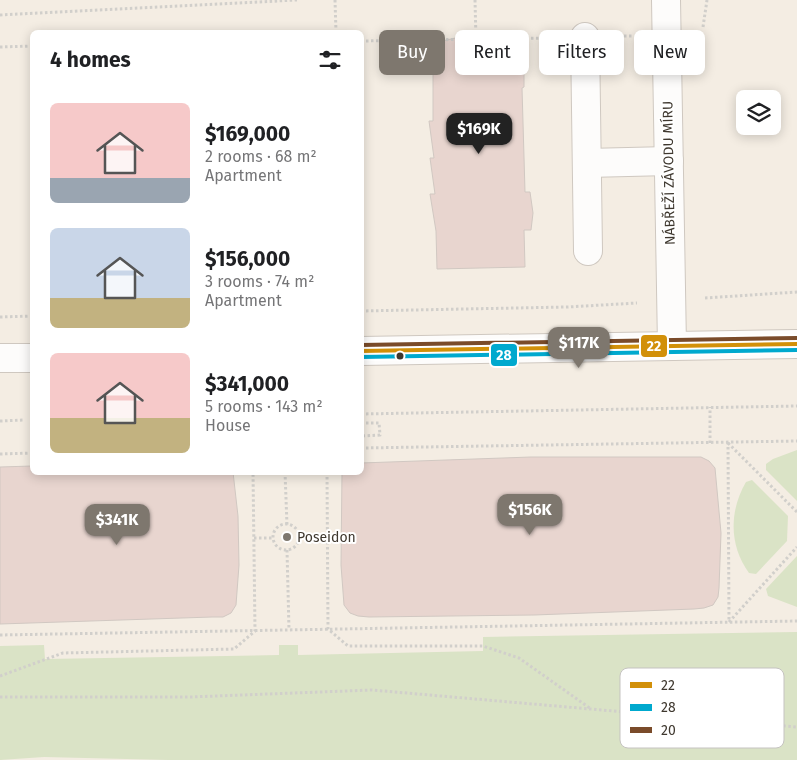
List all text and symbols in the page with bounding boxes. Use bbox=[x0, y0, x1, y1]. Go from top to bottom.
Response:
chip: Buy bbox=[379, 30, 445, 75]
chip: Rent bbox=[455, 30, 529, 75]
chip: Filters bbox=[539, 30, 624, 75]
chip: New bbox=[634, 30, 705, 75]
icon: filters bbox=[316, 46, 344, 74]
text: 4 homes bbox=[50, 47, 131, 73]
map controls bbox=[736, 90, 781, 135]
button: layers bbox=[736, 90, 781, 135]
street label: NÁBŘEŽÍ ZÁVODU MÍRU bbox=[658, 101, 679, 245]
pin: $169K bbox=[444, 112, 514, 155]
text: $169K bbox=[457, 119, 501, 138]
text: $169,000 bbox=[205, 121, 290, 147]
icon: home bbox=[90, 123, 150, 183]
text: 2 rooms · 68 m² bbox=[205, 147, 317, 166]
text: Apartment bbox=[205, 166, 282, 185]
text: $156,000 bbox=[205, 246, 290, 272]
icon: home bbox=[90, 248, 150, 308]
text: 3 rooms · 74 m² bbox=[205, 272, 314, 291]
text: Apartment bbox=[205, 291, 282, 310]
pin: $117K bbox=[544, 326, 614, 369]
text: $117K bbox=[559, 333, 599, 352]
line badge: 22 bbox=[640, 334, 668, 358]
text: 22 bbox=[647, 338, 661, 355]
line badge: 28 bbox=[490, 343, 518, 367]
text: 28 bbox=[496, 347, 512, 364]
unlabelled marker bbox=[395, 351, 405, 361]
text: $341,000 bbox=[205, 371, 289, 397]
icon: home bbox=[90, 373, 150, 433]
text: 5 rooms · 143 m² bbox=[205, 397, 323, 416]
text: House bbox=[205, 416, 251, 435]
pin: $156K bbox=[495, 494, 565, 536]
text: $156K bbox=[508, 500, 552, 519]
pin: $341K bbox=[82, 504, 152, 546]
text: $341K bbox=[96, 510, 138, 529]
place label: Poseidon bbox=[297, 529, 356, 546]
marker: Poseidon bbox=[281, 531, 293, 543]
legend bbox=[620, 668, 784, 748]
text: 22 bbox=[661, 677, 675, 694]
text: 28 bbox=[661, 699, 676, 716]
text: 20 bbox=[661, 722, 676, 739]

